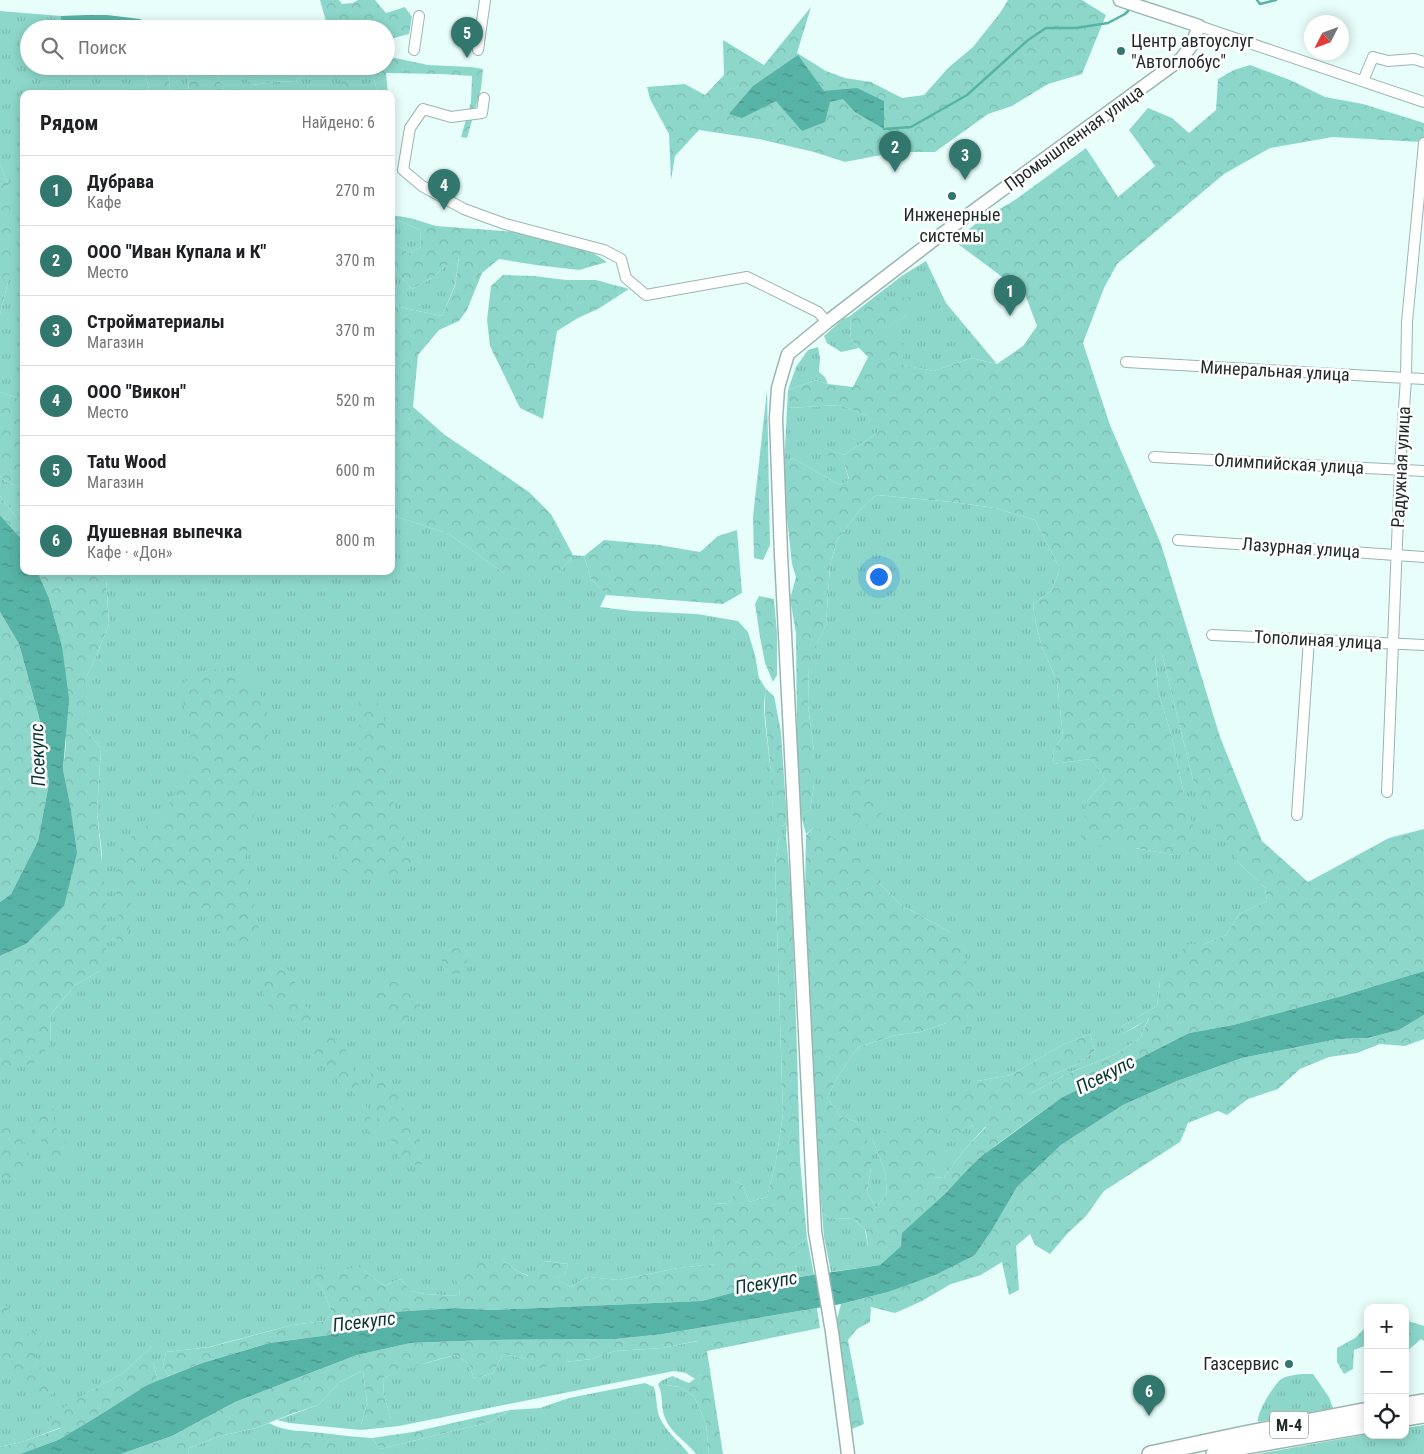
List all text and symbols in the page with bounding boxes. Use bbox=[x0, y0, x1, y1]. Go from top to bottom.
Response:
north arrow bbox=[1304, 15, 1349, 60]
pin: 5 bbox=[451, 17, 483, 58]
search box bbox=[20, 20, 395, 75]
place label: Центр автоуслуг "Автоглобус" bbox=[1131, 30, 1254, 72]
icon: search bbox=[38, 34, 66, 62]
text: Поиск bbox=[78, 36, 127, 59]
marker: Центр автоуслуг "Автоглобус" bbox=[1115, 45, 1127, 57]
street label: Промышленная улица bbox=[1000, 80, 1147, 195]
text: Рядом bbox=[40, 111, 99, 135]
text: Найдено: 6 bbox=[302, 113, 375, 132]
pin: 2 bbox=[879, 131, 911, 172]
pin: 3 bbox=[949, 139, 981, 180]
pin: 4 bbox=[428, 169, 460, 210]
text: Дубрава bbox=[87, 170, 154, 193]
text: 1 bbox=[52, 181, 60, 200]
text: 270 m bbox=[336, 181, 375, 200]
marker: Инженерные системы bbox=[946, 190, 958, 202]
text: Кафе bbox=[87, 193, 121, 212]
place label: Инженерные системы bbox=[904, 204, 1000, 246]
text: ООО "Иван Купала и К" bbox=[87, 240, 266, 263]
text: 2 bbox=[52, 251, 60, 270]
text: 370 m bbox=[336, 251, 375, 270]
text: Место bbox=[87, 263, 128, 282]
pin: 1 bbox=[994, 275, 1026, 316]
text: Стройматериалы bbox=[87, 310, 225, 333]
text: 3 bbox=[52, 321, 60, 340]
text: 370 m bbox=[336, 321, 375, 340]
text: Магазин bbox=[87, 333, 144, 352]
street label: Минеральная улица bbox=[1200, 356, 1350, 385]
text: ООО "Викон" bbox=[87, 380, 186, 403]
text: 4 bbox=[52, 391, 60, 410]
text: 520 m bbox=[336, 391, 375, 410]
text: Место bbox=[87, 403, 128, 422]
street label: Радужная улица bbox=[1387, 406, 1414, 528]
street label: Олимпийская улица bbox=[1213, 449, 1365, 478]
text: Tatu Wood bbox=[87, 450, 167, 473]
text: 5 bbox=[52, 461, 60, 480]
text: 600 m bbox=[336, 461, 375, 480]
text: Магазин bbox=[87, 473, 144, 492]
text: Душевная выпечка bbox=[87, 520, 242, 543]
text: 6 bbox=[52, 531, 60, 550]
text: 800 m bbox=[336, 531, 375, 550]
street label: Лазурная улица bbox=[1241, 533, 1361, 562]
text: Кафе · «Дон» bbox=[87, 543, 173, 562]
your location bbox=[866, 564, 892, 590]
street label: Тополиная улица bbox=[1254, 626, 1383, 653]
water label: Псекупс bbox=[25, 723, 50, 787]
water label: Псекупс bbox=[1072, 1050, 1139, 1099]
water label: Псекупс bbox=[733, 1266, 800, 1299]
map controls bbox=[1364, 1304, 1409, 1439]
button: + bbox=[1364, 1304, 1409, 1349]
water label: Псекупс bbox=[331, 1306, 397, 1337]
button: − bbox=[1364, 1349, 1409, 1394]
place label: Газсервис bbox=[1203, 1353, 1279, 1374]
marker: Газсервис bbox=[1283, 1358, 1295, 1370]
pin: 6 bbox=[1133, 1375, 1165, 1416]
button: locate bbox=[1364, 1394, 1409, 1439]
road number: М-4 bbox=[1270, 1412, 1308, 1438]

